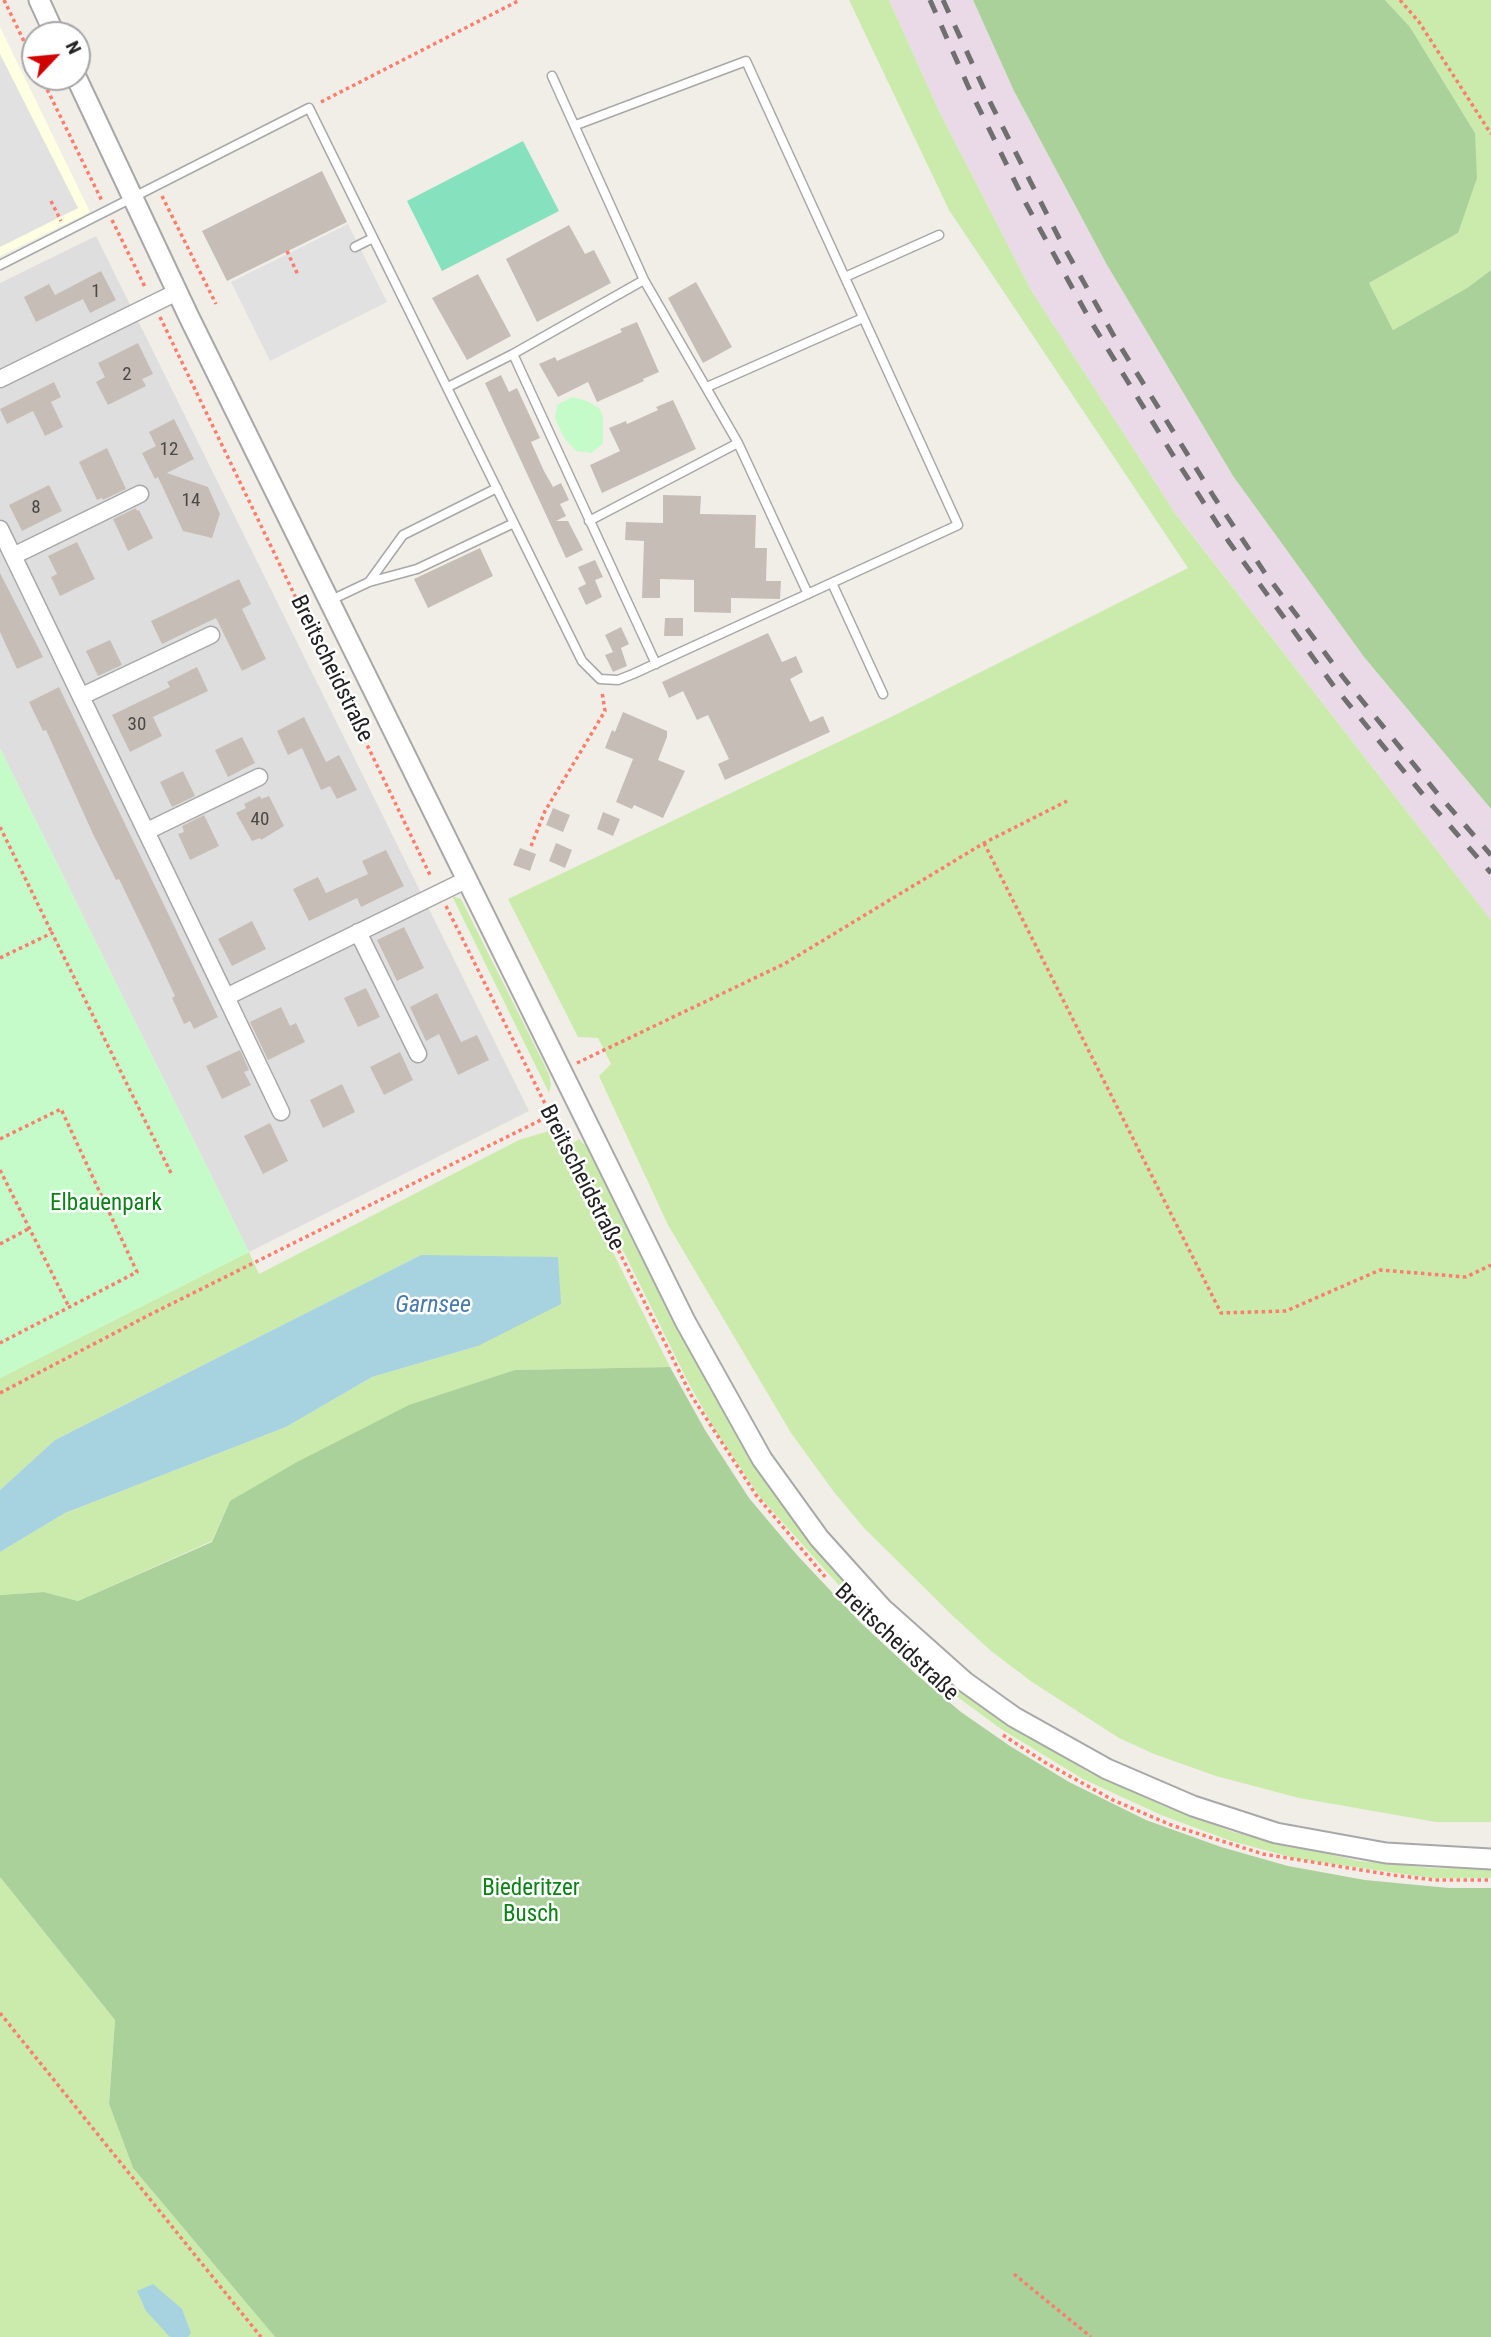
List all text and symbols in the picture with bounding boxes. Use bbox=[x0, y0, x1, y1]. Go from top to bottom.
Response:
north arrow bbox=[21, 21, 91, 91]
text: N bbox=[61, 37, 86, 58]
house number: 1 bbox=[91, 281, 101, 303]
house number: 2 bbox=[122, 364, 132, 386]
house number: 12 bbox=[160, 439, 178, 461]
house number: 14 bbox=[182, 490, 200, 512]
house number: 8 bbox=[31, 497, 41, 519]
street label: Breitscheidstraße bbox=[284, 591, 378, 747]
house number: 30 bbox=[128, 714, 146, 736]
house number: 40 bbox=[251, 809, 269, 831]
street label: Breitscheidstraße bbox=[532, 1101, 630, 1255]
park label: Elbauenpark bbox=[50, 1190, 162, 1218]
water label: Garnsee bbox=[395, 1292, 471, 1320]
street label: Breitscheidstraße bbox=[828, 1578, 964, 1708]
park label: Biederitzer Busch bbox=[482, 1875, 580, 1929]

